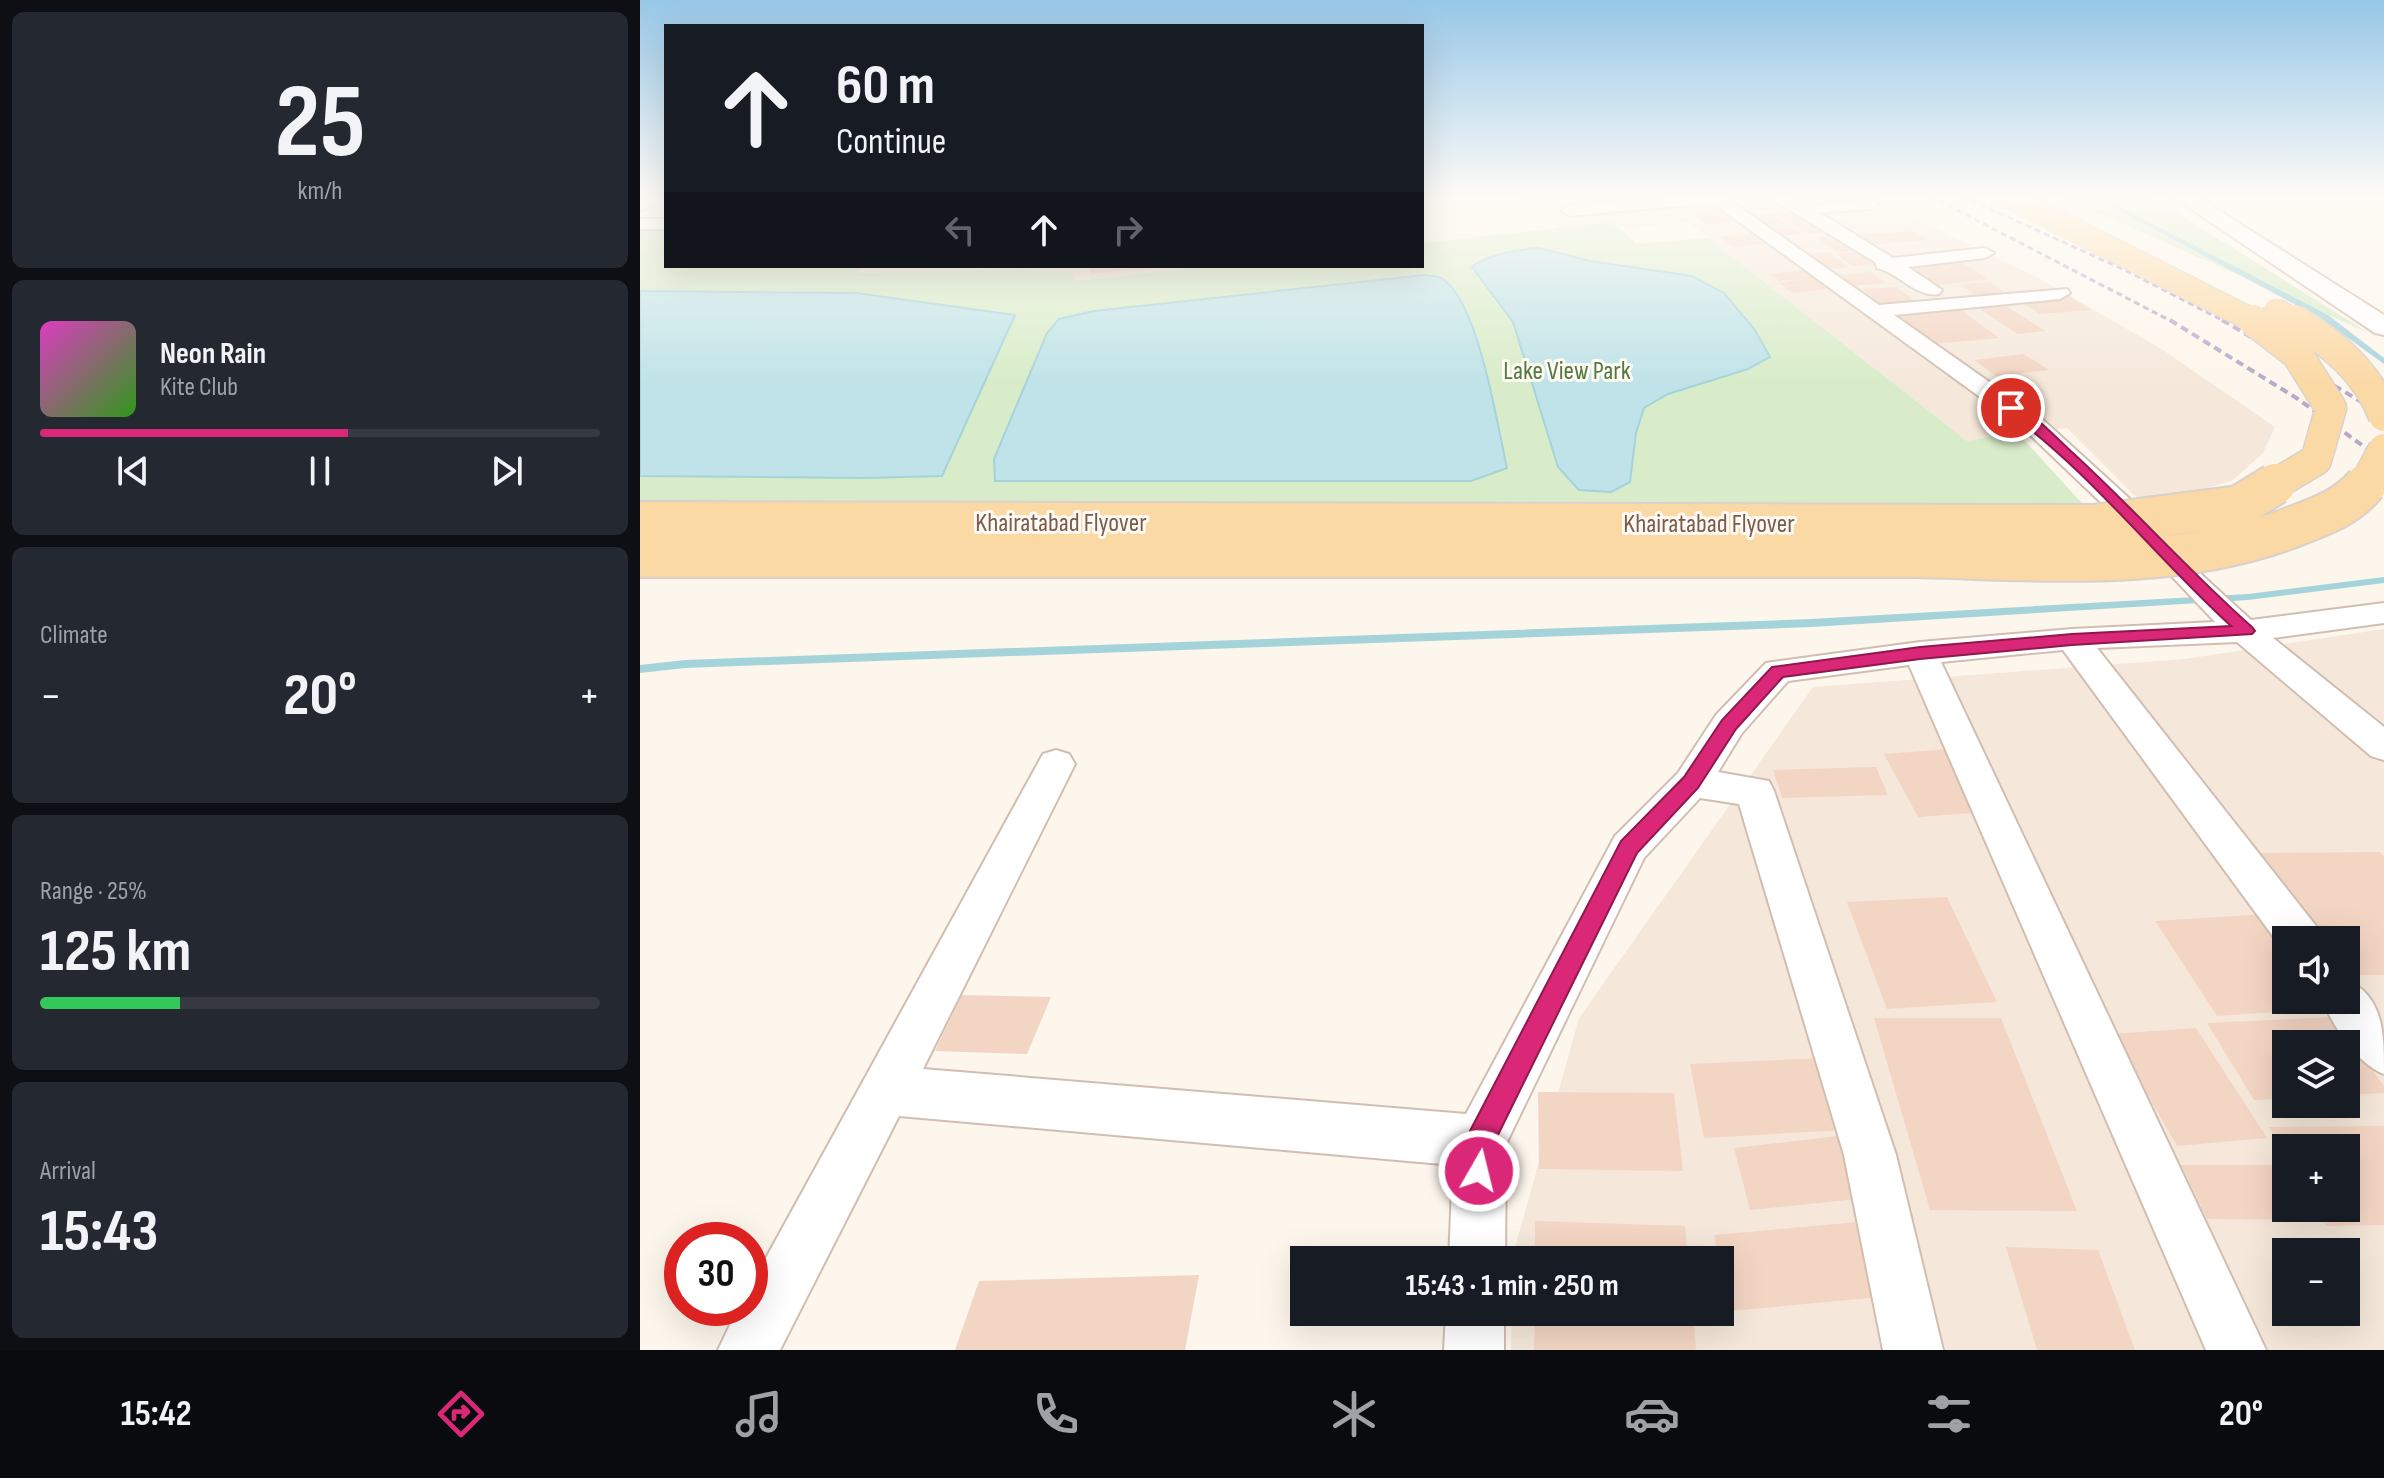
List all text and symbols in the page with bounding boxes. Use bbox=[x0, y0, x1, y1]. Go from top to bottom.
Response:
text: 60 m bbox=[836, 53, 935, 120]
icon: ahead bbox=[704, 56, 808, 160]
text: 25 bbox=[274, 61, 366, 186]
text: Continue bbox=[836, 121, 946, 164]
text: km/h bbox=[298, 176, 342, 207]
icon: left bbox=[938, 208, 982, 252]
icon: ahead bbox=[1022, 208, 1066, 252]
icon: right bbox=[1106, 208, 1150, 252]
text: Neon Rain bbox=[160, 336, 266, 372]
park label: Lake View Park bbox=[1503, 356, 1631, 387]
text: Kite Club bbox=[160, 372, 238, 403]
pin bbox=[1977, 374, 2045, 442]
icon: arrive bbox=[1989, 386, 2033, 430]
icon: previous bbox=[111, 449, 155, 493]
icon: pause bbox=[298, 449, 342, 493]
icon: next bbox=[485, 449, 529, 493]
street label: Khairatabad Flyover bbox=[975, 508, 1147, 539]
street label: Khairatabad Flyover bbox=[1623, 509, 1795, 540]
text: Climate bbox=[40, 620, 108, 651]
text: 20° bbox=[283, 660, 357, 732]
text: − bbox=[40, 670, 62, 723]
text: + bbox=[578, 670, 600, 723]
text: Range · 25% bbox=[40, 876, 147, 907]
text: 125 km bbox=[40, 916, 191, 988]
map controls bbox=[2272, 926, 2360, 1326]
button: sound bbox=[2272, 926, 2360, 1014]
button: layers bbox=[2272, 1030, 2360, 1118]
position arrow bbox=[1437, 1129, 1521, 1213]
button: + bbox=[2272, 1134, 2360, 1222]
text: Arrival bbox=[40, 1156, 96, 1187]
text: 15:43 bbox=[40, 1196, 158, 1268]
speed limit sign: 30 bbox=[664, 1222, 768, 1326]
button: − bbox=[2272, 1238, 2360, 1326]
text: 15:43 · 1 min · 250 m bbox=[1405, 1268, 1619, 1304]
icon: directions bbox=[433, 1386, 489, 1442]
icon: music bbox=[731, 1386, 787, 1442]
icon: phone bbox=[1028, 1386, 1084, 1442]
icon: climate bbox=[1326, 1386, 1382, 1442]
icon: car bbox=[1624, 1386, 1680, 1442]
icon: filters bbox=[1921, 1386, 1977, 1442]
text: 15:42 bbox=[121, 1393, 191, 1436]
text: 20° bbox=[2219, 1393, 2263, 1436]

